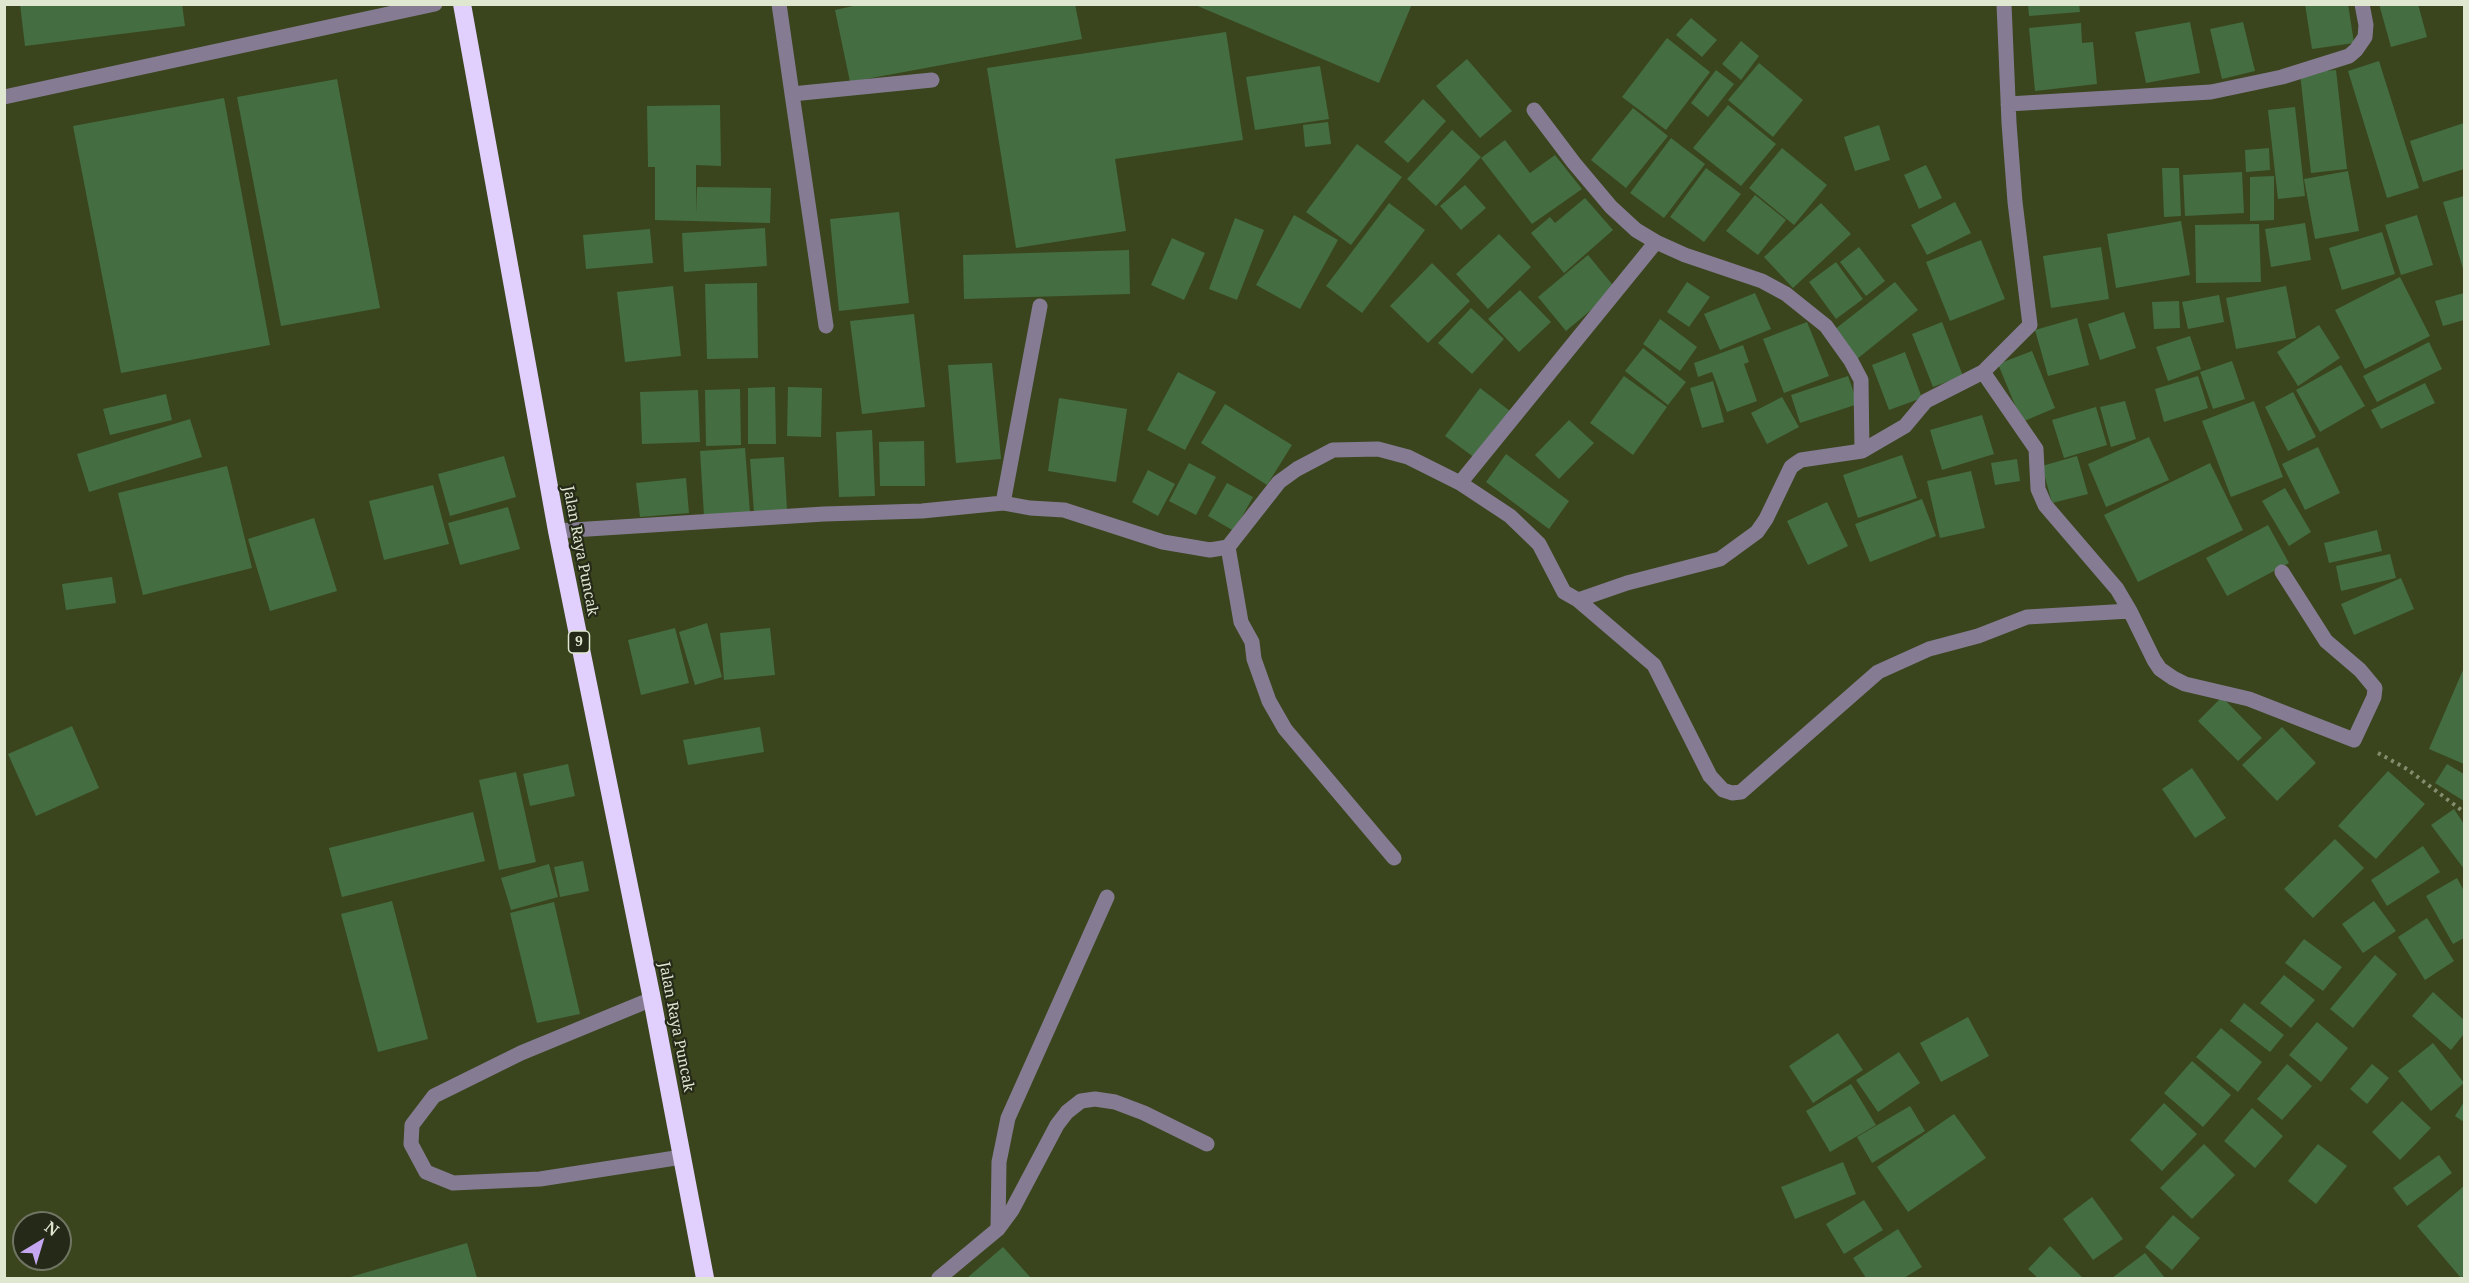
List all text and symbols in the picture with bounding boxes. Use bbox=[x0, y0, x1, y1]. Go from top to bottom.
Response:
street label: Jalan Raya Puncak bbox=[559, 484, 601, 618]
road number: 9 bbox=[568, 631, 590, 653]
street label: Jalan Raya Puncak bbox=[655, 960, 697, 1094]
north arrow bbox=[12, 1211, 72, 1271]
text: N bbox=[40, 1216, 64, 1241]

